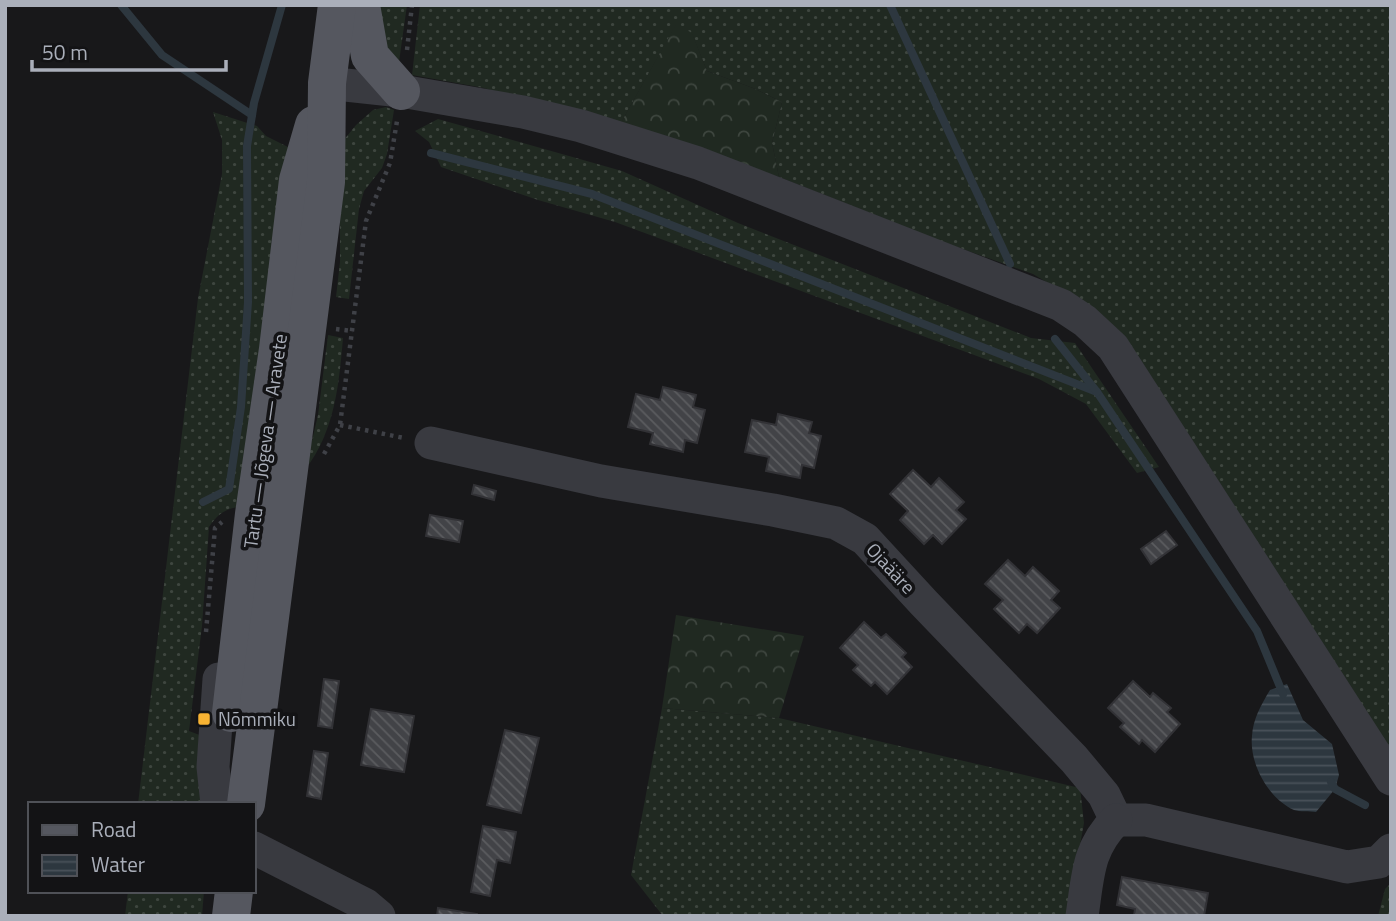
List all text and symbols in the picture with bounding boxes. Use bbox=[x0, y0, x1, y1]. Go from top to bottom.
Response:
scale bar bbox=[32, 28, 226, 72]
text: 50 m bbox=[42, 36, 88, 68]
street label: Tartu — Jõgeva — Aravete bbox=[235, 332, 294, 550]
street label: Ojaääre bbox=[860, 535, 923, 600]
place label: Nõmmiku bbox=[218, 704, 296, 733]
marker: Nõmmiku bbox=[196, 711, 212, 727]
legend bbox=[28, 802, 256, 893]
text: Road bbox=[91, 813, 136, 845]
text: Water bbox=[91, 848, 145, 880]

